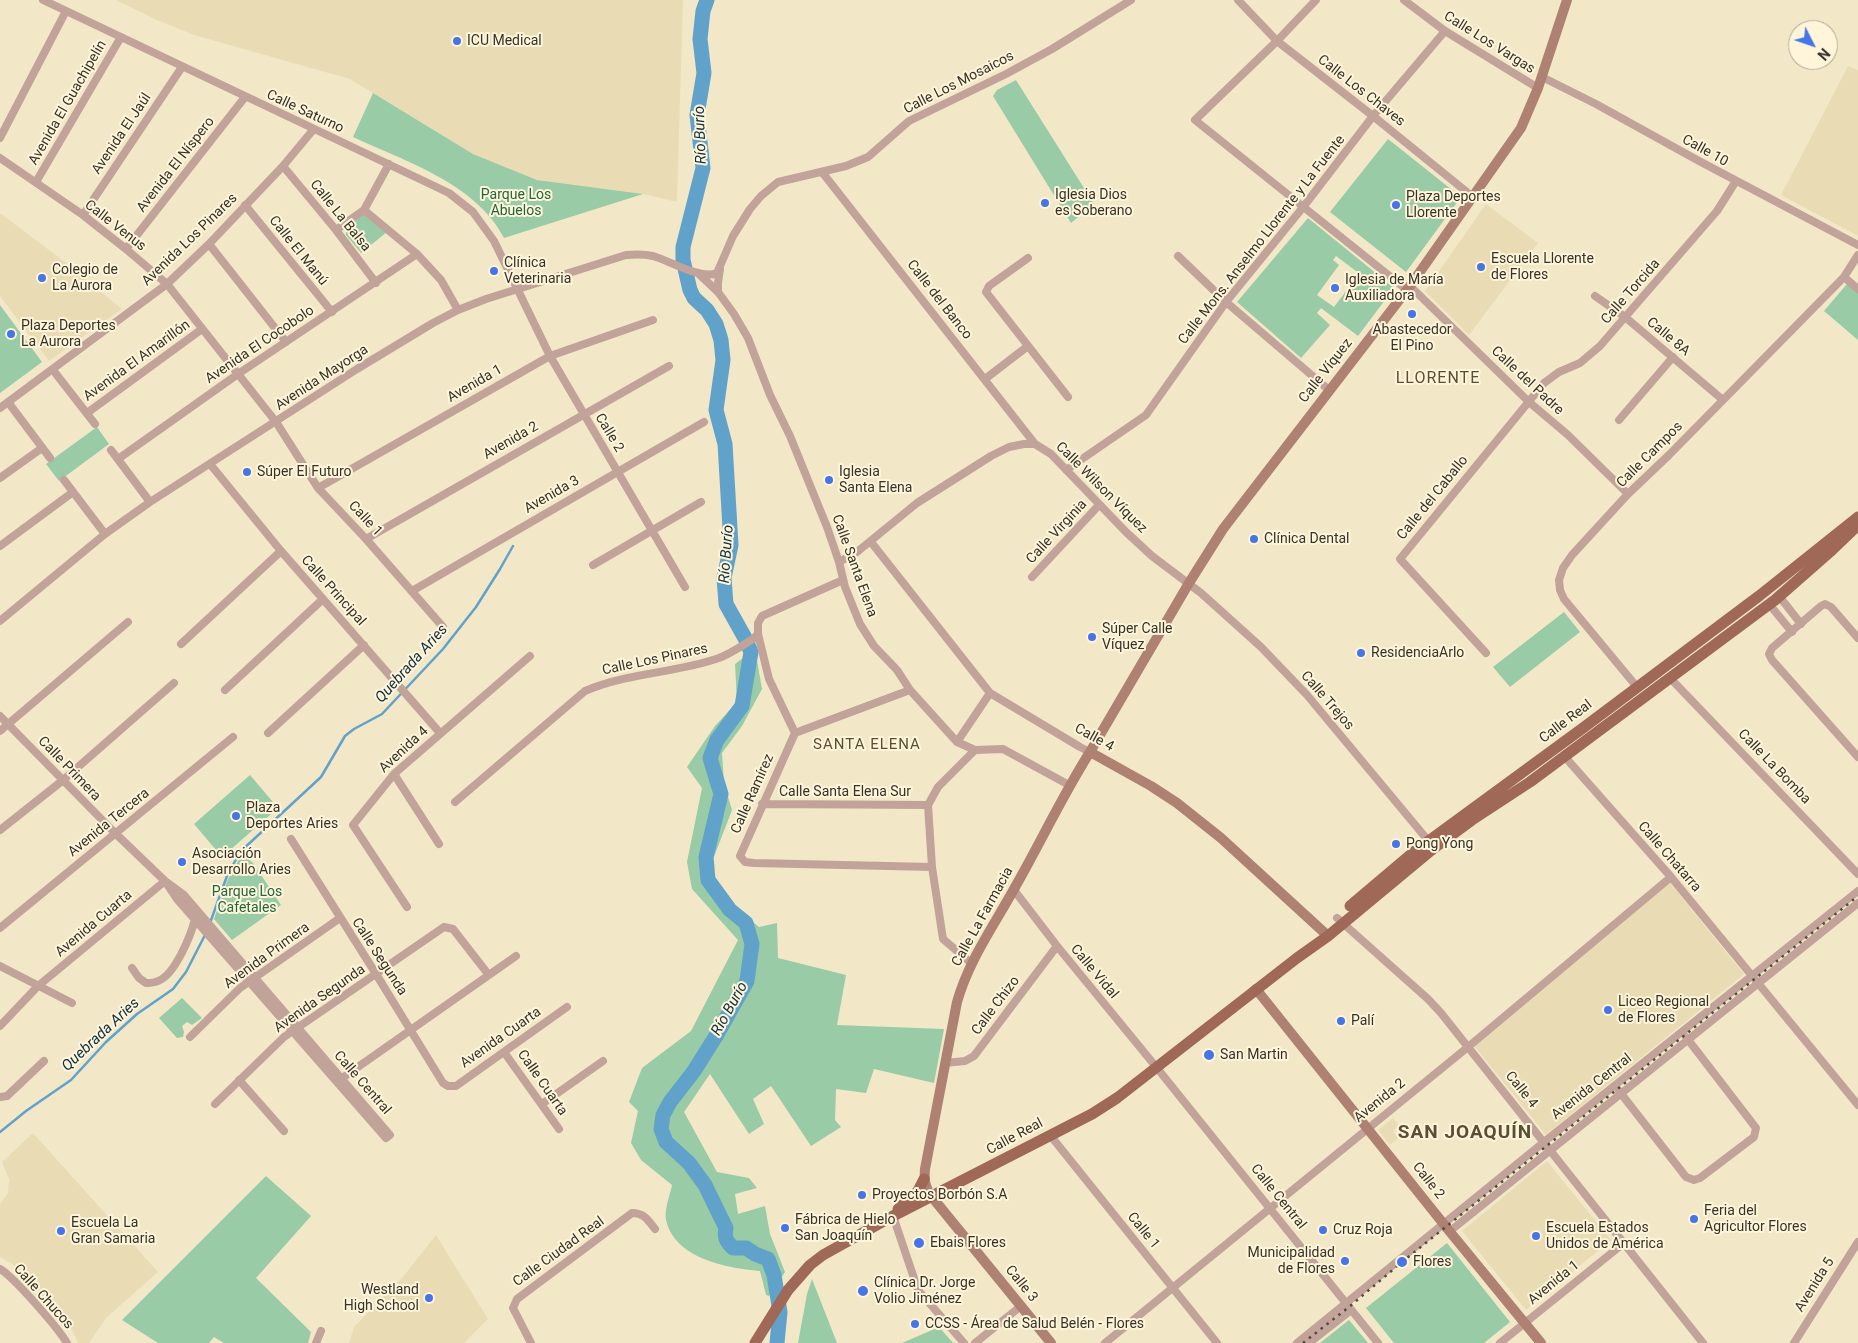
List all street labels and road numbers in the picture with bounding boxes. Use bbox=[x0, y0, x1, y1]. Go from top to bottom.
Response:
street label: Calle Los Vargas bbox=[1440, 8, 1538, 78]
street label: Avenida El Guachipelín bbox=[25, 38, 111, 168]
street label: Calle Los Mosaicos bbox=[901, 48, 1017, 118]
street label: Calle Los Chaves bbox=[1314, 52, 1408, 130]
street label: Calle Saturno bbox=[264, 87, 346, 137]
street label: Avenida El Jaúl bbox=[89, 90, 155, 178]
street label: Avenida El Níspero bbox=[134, 114, 218, 216]
street label: Calle 10 bbox=[1679, 131, 1731, 171]
street label: Calle Mons. Anselmo Llorente y La Fuente bbox=[1175, 132, 1349, 348]
street label: Calle La Balsa bbox=[306, 177, 374, 255]
street label: Avenida Los Pinares bbox=[139, 190, 241, 290]
street label: Calle Venus bbox=[81, 197, 149, 255]
street label: Calle El Manú bbox=[265, 213, 331, 289]
street label: Calle Torcida bbox=[1598, 256, 1664, 328]
street label: Calle del Banco bbox=[903, 257, 975, 343]
street label: Avenida El Cocobolo bbox=[202, 302, 318, 388]
street label: Calle 8A bbox=[1643, 314, 1693, 360]
street label: Avenida El Amarillón bbox=[80, 317, 194, 405]
street label: Calle Víquez bbox=[1296, 336, 1356, 406]
street label: Avenida Mayorga bbox=[272, 342, 372, 414]
street label: Calle del Padre bbox=[1487, 343, 1567, 419]
street label: Avenida 1 bbox=[444, 362, 506, 406]
street label: Calle 2 bbox=[591, 411, 627, 455]
street label: Calle Campos bbox=[1613, 418, 1687, 492]
street label: Avenida 2 bbox=[480, 419, 542, 463]
street label: Calle Wilson Víquez bbox=[1052, 439, 1150, 537]
street label: Calle del Caballo bbox=[1394, 452, 1472, 544]
street label: Avenida 3 bbox=[521, 473, 583, 517]
street label: Calle Virginia bbox=[1023, 497, 1091, 567]
street label: Calle 1 bbox=[344, 498, 386, 540]
street label: Calle Santa Elena bbox=[828, 512, 880, 620]
street label: Calle Principal bbox=[297, 552, 369, 630]
street label: Calle Los Pinares bbox=[601, 641, 709, 679]
street label: Calle Trejos bbox=[1297, 668, 1357, 734]
street label: Calle Real bbox=[1536, 697, 1596, 747]
street label: Calle 4 bbox=[1071, 720, 1117, 756]
street label: Avenida 4 bbox=[376, 723, 432, 777]
street label: Calle La Bomba bbox=[1734, 726, 1814, 808]
street label: Calle Primera bbox=[34, 733, 104, 805]
street label: Calle Ramírez bbox=[728, 752, 778, 836]
street label: Calle Santa Elena Sur bbox=[779, 784, 911, 800]
street label: Avenida Tercera bbox=[65, 785, 153, 861]
street label: Calle Chatarra bbox=[1634, 818, 1704, 896]
street label: Calle La Farmacia bbox=[949, 864, 1017, 970]
street label: Avenida Cuarta bbox=[52, 887, 136, 961]
street label: Calle Segunda bbox=[348, 915, 410, 999]
street label: Avenida Primera bbox=[221, 919, 313, 993]
street label: Calle Vidal bbox=[1066, 941, 1122, 1003]
street label: Avenida Segunda bbox=[271, 961, 369, 1037]
street label: Calle Chizo bbox=[968, 973, 1024, 1039]
street label: Avenida Cuarta bbox=[457, 1004, 545, 1072]
street label: Calle Cuarta bbox=[513, 1047, 571, 1119]
street label: Calle Central bbox=[330, 1048, 394, 1118]
street label: Avenida Central bbox=[1548, 1050, 1636, 1124]
street label: Calle 4 bbox=[1501, 1068, 1541, 1112]
street label: Avenida 2 bbox=[1351, 1075, 1409, 1127]
street label: Calle Real bbox=[984, 1115, 1046, 1159]
street label: Calle 2 bbox=[1408, 1159, 1448, 1203]
street label: Calle Central bbox=[1247, 1161, 1309, 1233]
street label: Calle 1 bbox=[1123, 1209, 1163, 1253]
street label: Calle Ciudad Real bbox=[510, 1213, 608, 1291]
street label: Avenida 5 bbox=[1792, 1255, 1838, 1315]
street label: Avenida 1 bbox=[1525, 1257, 1583, 1309]
street label: Calle Chucos bbox=[9, 1261, 77, 1333]
street label: Calle 3 bbox=[1001, 1262, 1041, 1306]

